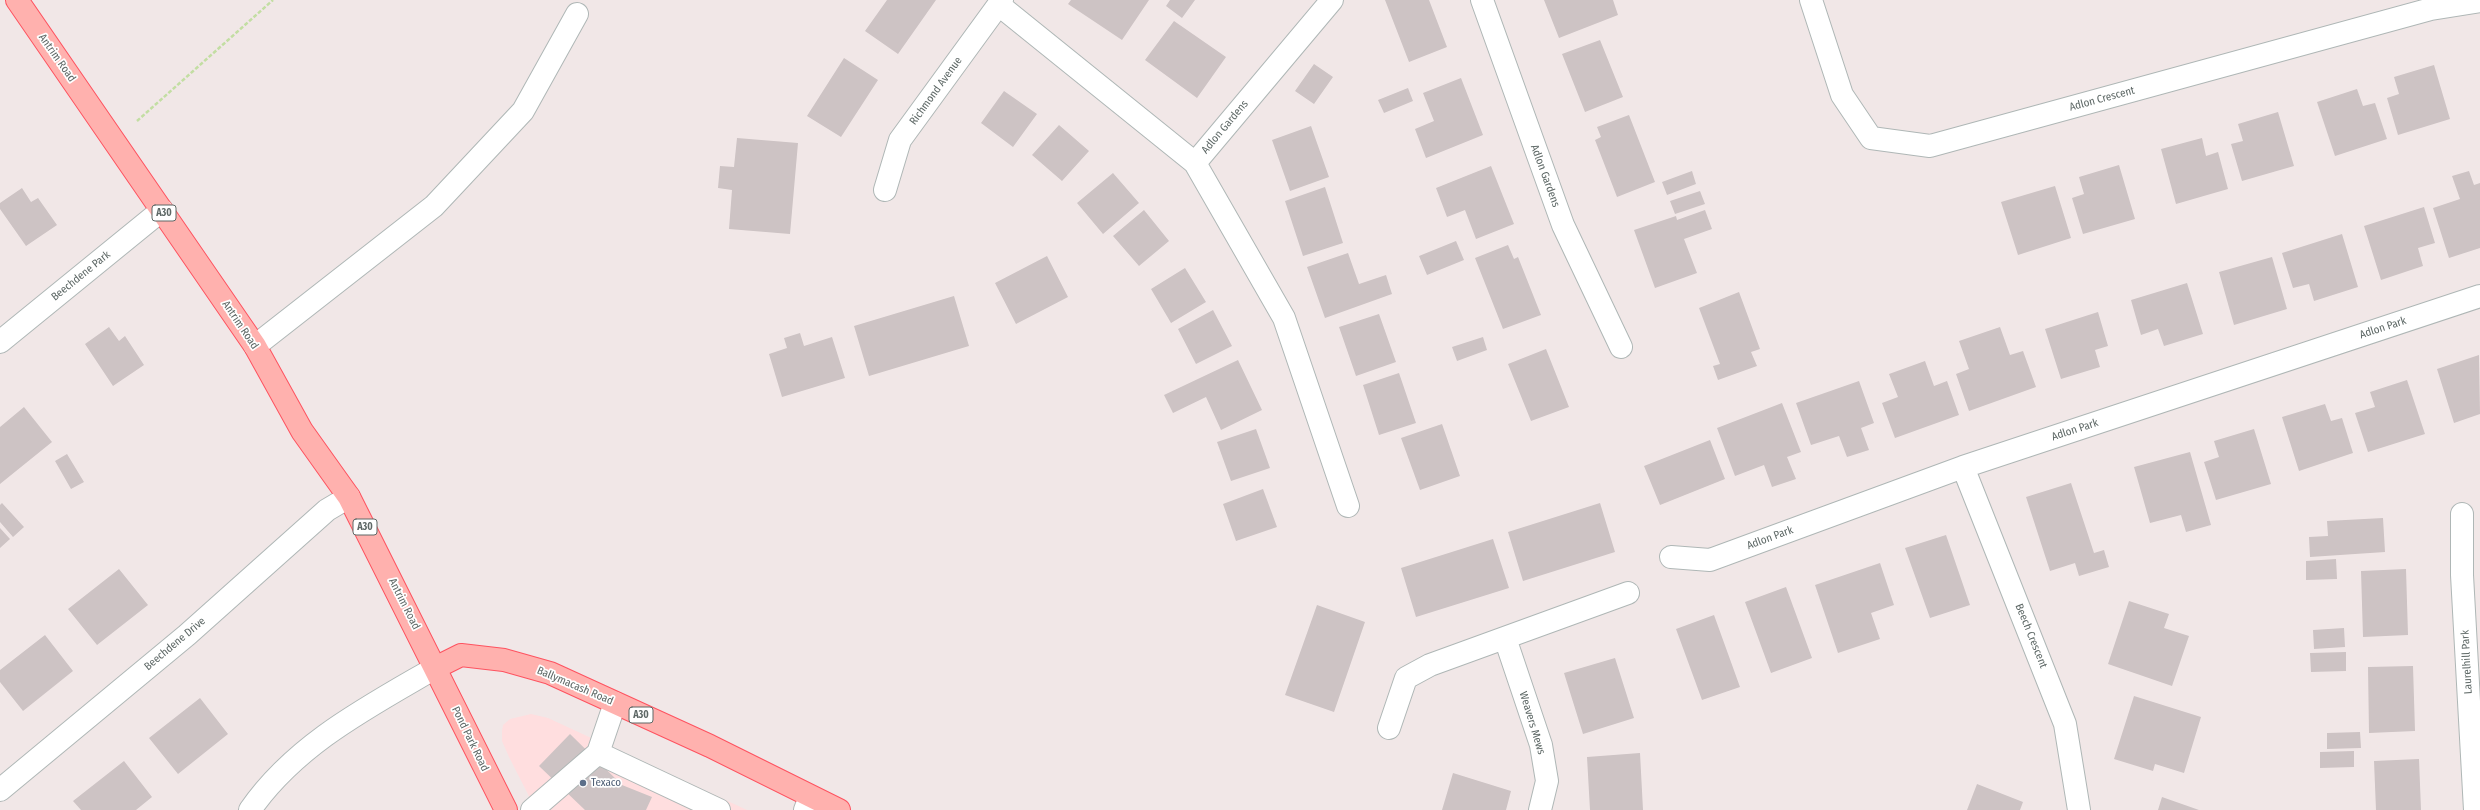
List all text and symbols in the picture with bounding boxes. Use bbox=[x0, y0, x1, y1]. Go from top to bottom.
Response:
street label: Antrim Road bbox=[36, 31, 78, 85]
street label: Richmond Avenue bbox=[907, 54, 965, 128]
street label: Adlon Crescent bbox=[2068, 84, 2136, 114]
street label: Adlon Gardens bbox=[1199, 98, 1251, 156]
street label: Adlon Gardens bbox=[1528, 143, 1562, 209]
road number: A30 bbox=[152, 205, 176, 221]
street label: Beechdene Park bbox=[49, 248, 113, 304]
street label: Antrim Road bbox=[219, 298, 261, 352]
street label: Adlon Park bbox=[2358, 314, 2408, 342]
street label: Adlon Park bbox=[2050, 416, 2100, 444]
road number: A30 bbox=[353, 519, 377, 535]
street label: Adlon Park bbox=[1745, 524, 1795, 552]
street label: Antrim Road bbox=[385, 576, 423, 632]
street label: Beech Crescent bbox=[2012, 602, 2050, 670]
street label: Beechdene Drive bbox=[142, 615, 208, 673]
street label: Laurelhill Park bbox=[2459, 630, 2475, 694]
street label: Ballymacash Road bbox=[535, 664, 615, 708]
street label: Weavers Mews bbox=[1516, 690, 1548, 756]
street label: Pond Park Road bbox=[449, 704, 491, 774]
road number: A30 bbox=[629, 707, 653, 723]
place label: Texaco bbox=[591, 776, 621, 790]
marker: Texaco bbox=[578, 778, 588, 788]

